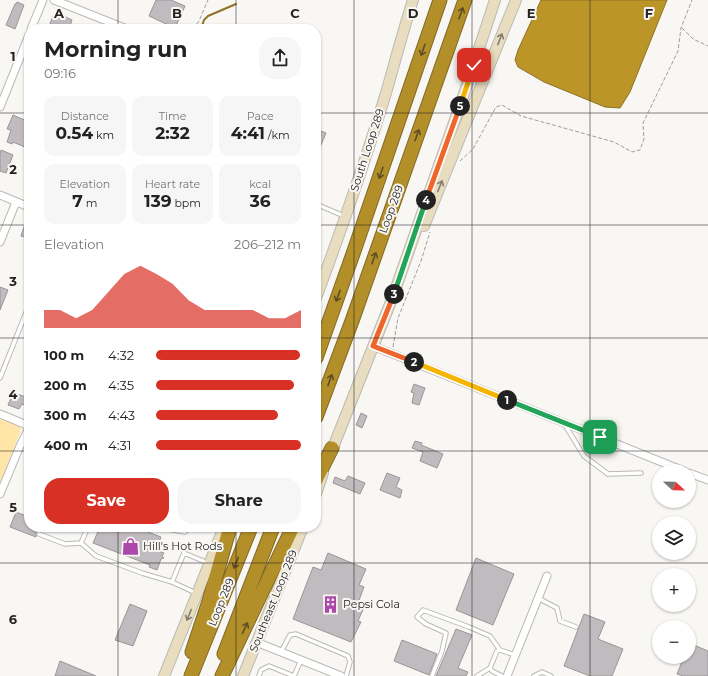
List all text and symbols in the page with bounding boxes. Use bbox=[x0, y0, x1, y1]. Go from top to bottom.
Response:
text: A bbox=[53, 5, 65, 21]
text: B bbox=[172, 5, 182, 21]
text: C bbox=[290, 5, 300, 21]
text: D bbox=[408, 5, 419, 21]
text: E bbox=[527, 5, 536, 21]
text: F bbox=[645, 5, 653, 21]
one-way arrow bbox=[457, 7, 465, 19]
one-way arrow bbox=[497, 33, 504, 46]
text: Morning run bbox=[44, 36, 187, 63]
button: share bbox=[259, 37, 301, 79]
one-way arrow bbox=[418, 44, 426, 56]
text: 1 bbox=[10, 48, 16, 64]
pin bbox=[457, 48, 491, 82]
icon: check bbox=[463, 54, 485, 76]
text: 09:16 bbox=[44, 65, 76, 81]
pin: 5 bbox=[450, 96, 470, 116]
text: 5 bbox=[457, 99, 463, 113]
street label: South Loop 289 bbox=[347, 107, 387, 193]
text: Distance bbox=[61, 109, 109, 123]
text: Time bbox=[159, 109, 186, 123]
text: Pace bbox=[247, 109, 274, 123]
text: 0.54 bbox=[56, 123, 93, 143]
text: 2:32 bbox=[155, 123, 190, 143]
text: 4:41 bbox=[231, 123, 265, 143]
text: km bbox=[93, 128, 114, 142]
text: /km bbox=[265, 128, 290, 142]
one-way arrow bbox=[414, 130, 422, 142]
text: 2 bbox=[9, 161, 17, 177]
one-way arrow bbox=[376, 167, 384, 179]
text: Elevation bbox=[59, 177, 110, 191]
text: Heart rate bbox=[145, 177, 200, 191]
text: kcal bbox=[249, 177, 271, 191]
one-way arrow bbox=[437, 180, 445, 192]
street label: Loop 289 bbox=[376, 183, 406, 235]
pin: 4 bbox=[416, 190, 436, 210]
text: 7 bbox=[72, 191, 83, 211]
text: 139 bbox=[144, 191, 172, 211]
text: 36 bbox=[250, 191, 271, 211]
text: 4 bbox=[422, 193, 430, 207]
text: m bbox=[83, 196, 97, 210]
text: bpm bbox=[172, 196, 201, 210]
text: Elevation bbox=[44, 236, 104, 252]
text: 206–212 m bbox=[234, 236, 301, 252]
one-way arrow bbox=[370, 252, 378, 264]
text: 3 bbox=[8, 273, 17, 289]
pin: 3 bbox=[384, 284, 404, 304]
text: 3 bbox=[391, 287, 397, 301]
one-way arrow bbox=[334, 289, 342, 301]
text: 100 m bbox=[44, 347, 84, 363]
text: 4:32 bbox=[108, 347, 134, 363]
pin: 2 bbox=[404, 352, 424, 372]
text: 2 bbox=[411, 355, 417, 369]
one-way arrow bbox=[326, 374, 334, 386]
text: 200 m bbox=[44, 377, 87, 393]
text: 4:35 bbox=[108, 377, 134, 393]
text: 4 bbox=[9, 386, 18, 402]
pin: 1 bbox=[497, 390, 517, 410]
text: 1 bbox=[505, 393, 509, 407]
text: 300 m bbox=[44, 407, 87, 423]
text: 4:43 bbox=[108, 407, 135, 423]
pin bbox=[583, 420, 617, 454]
icon: arrive bbox=[589, 426, 611, 448]
text: 400 m bbox=[44, 437, 88, 453]
text: 4:31 bbox=[108, 437, 131, 453]
north arrow bbox=[652, 464, 696, 508]
map controls bbox=[652, 464, 696, 664]
button: Save bbox=[44, 478, 169, 524]
button: Share bbox=[177, 478, 301, 524]
text: 5 bbox=[9, 499, 17, 515]
button: layers bbox=[652, 516, 696, 560]
shop icon: Hill's Hot Rods bbox=[120, 536, 140, 556]
place label: Hill's Hot Rods bbox=[143, 539, 223, 553]
street label: Southeast Loop 289 bbox=[246, 548, 300, 654]
one-way arrow bbox=[232, 557, 240, 569]
button: + bbox=[652, 568, 696, 612]
street label: Loop 289 bbox=[205, 576, 237, 628]
building icon: Pepsi Cola bbox=[320, 594, 340, 614]
place label: Pepsi Cola bbox=[343, 597, 400, 611]
one-way arrow bbox=[184, 609, 192, 621]
text: 6 bbox=[9, 611, 18, 627]
button: − bbox=[652, 620, 696, 664]
one-way arrow bbox=[242, 623, 249, 635]

